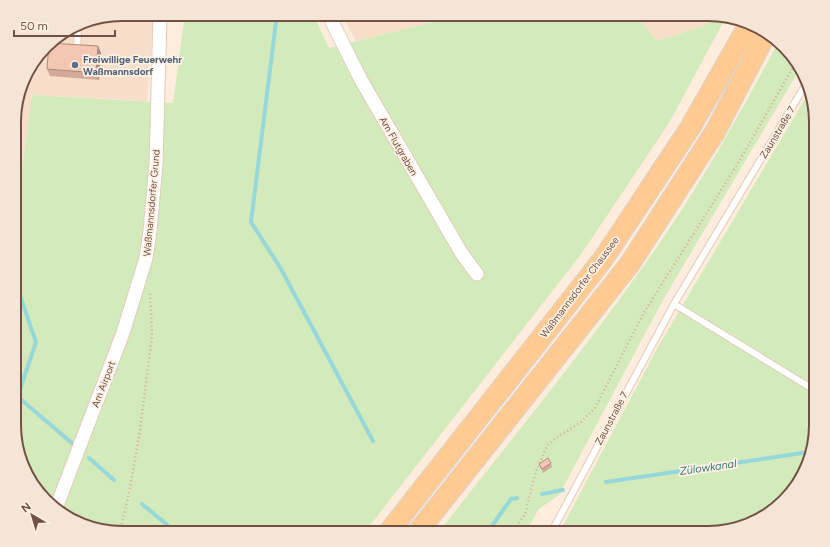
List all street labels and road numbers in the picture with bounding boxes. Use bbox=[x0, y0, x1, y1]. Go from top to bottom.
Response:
street label: Zaunstraße 7 bbox=[757, 103, 798, 161]
street label: Am Flutgraben bbox=[376, 114, 421, 178]
street label: Waßmannsdorfer Grund bbox=[140, 149, 163, 257]
street label: Waßmannsdorfer Chaussee bbox=[537, 234, 622, 340]
street label: Am Airport bbox=[89, 359, 118, 409]
street label: Zaunstraße 7 bbox=[592, 389, 631, 447]

